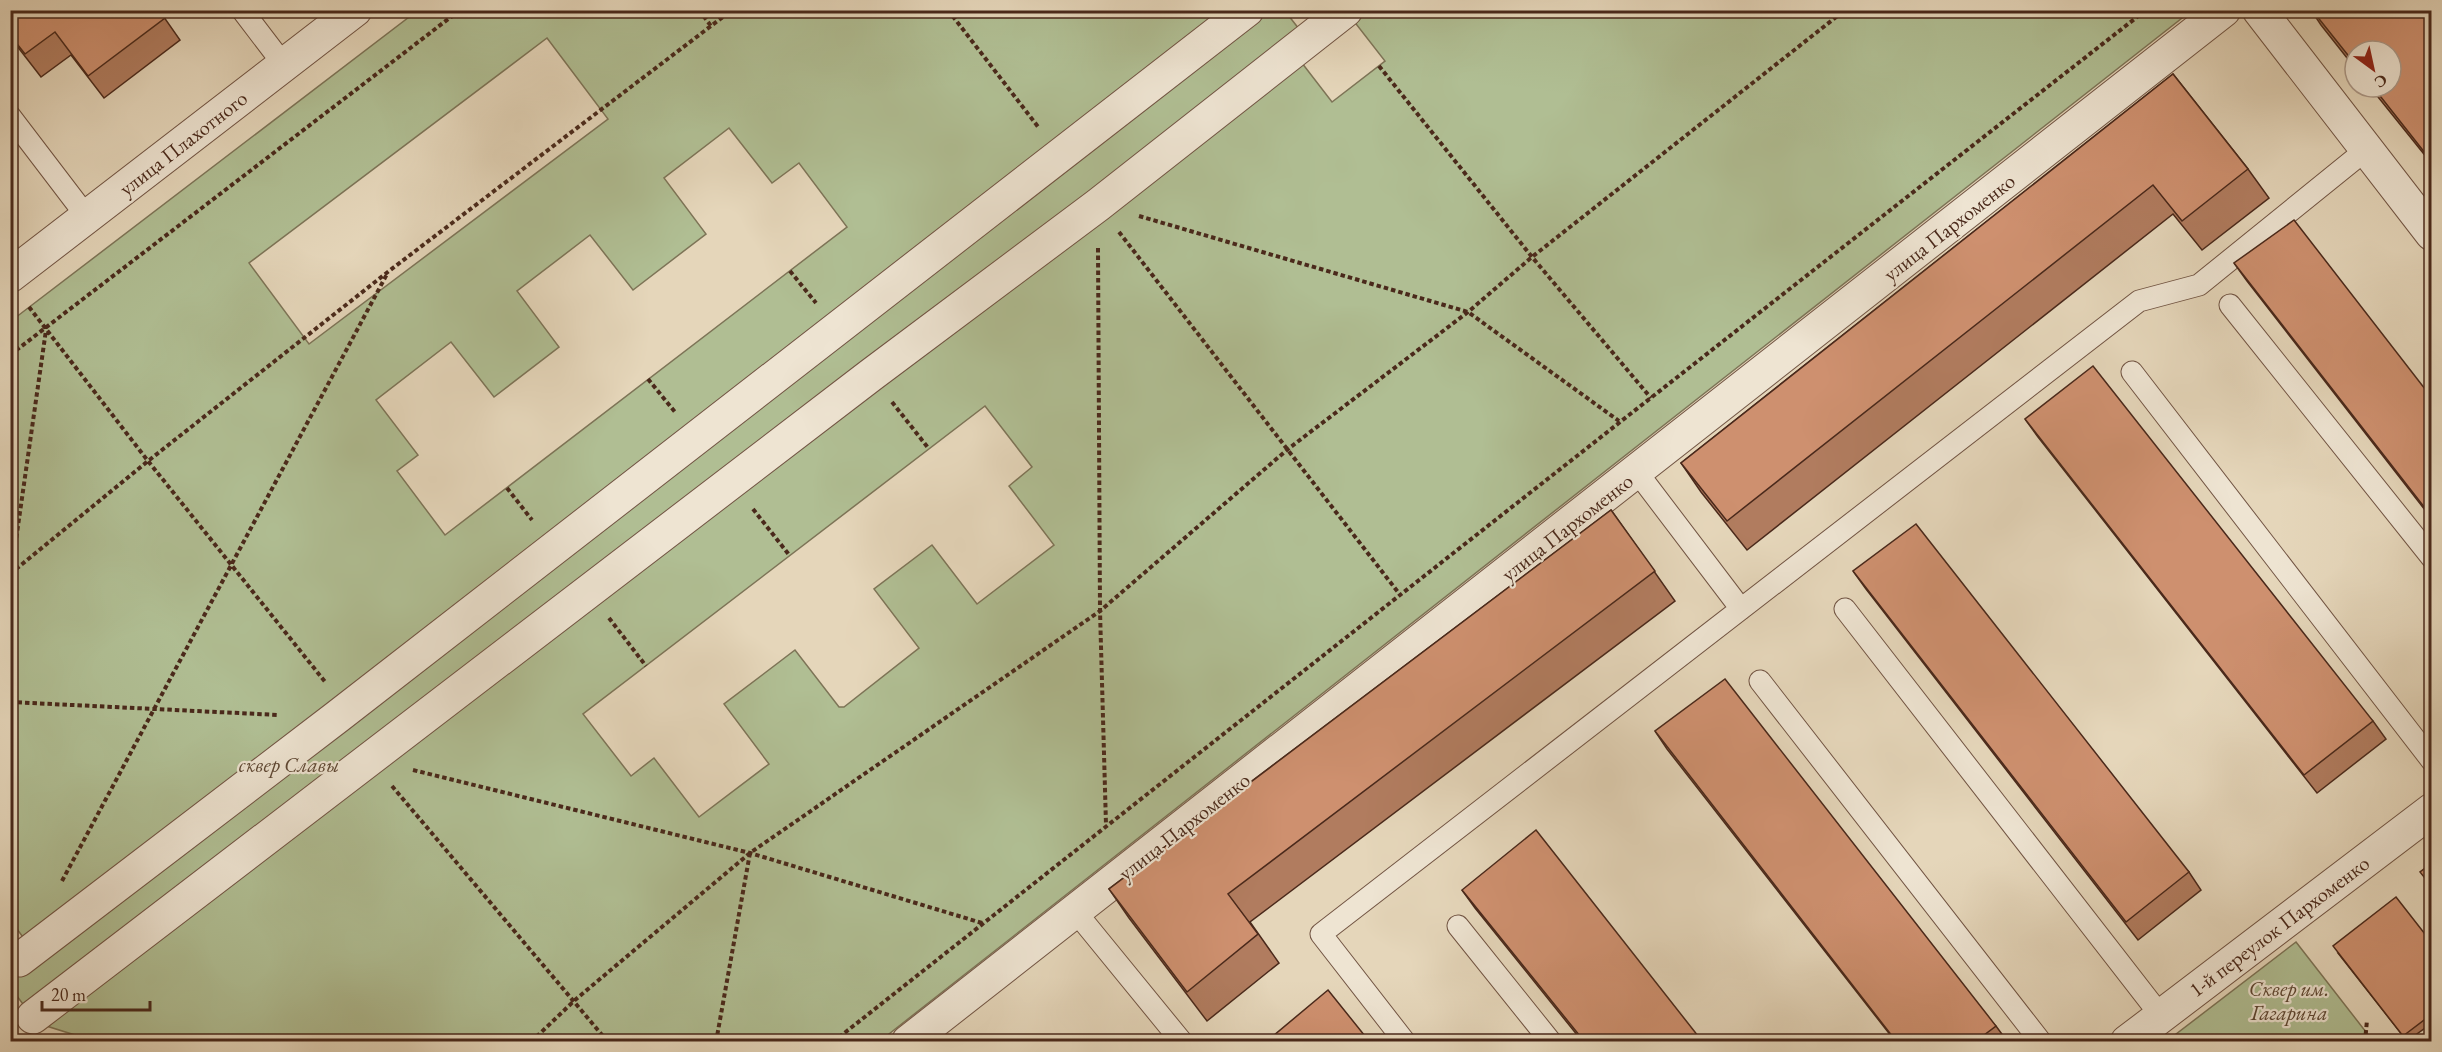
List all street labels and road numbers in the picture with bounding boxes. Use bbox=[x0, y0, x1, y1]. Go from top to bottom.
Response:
street label: улица Плахотного bbox=[113, 84, 253, 202]
street label: улица Пархоменко bbox=[1878, 167, 2020, 287]
street label: улица Пархоменко bbox=[1496, 467, 1638, 587]
street label: улица Пархоменко bbox=[1113, 766, 1255, 886]
street label: 1-й переулок Пархоменко bbox=[2183, 849, 2375, 1003]

